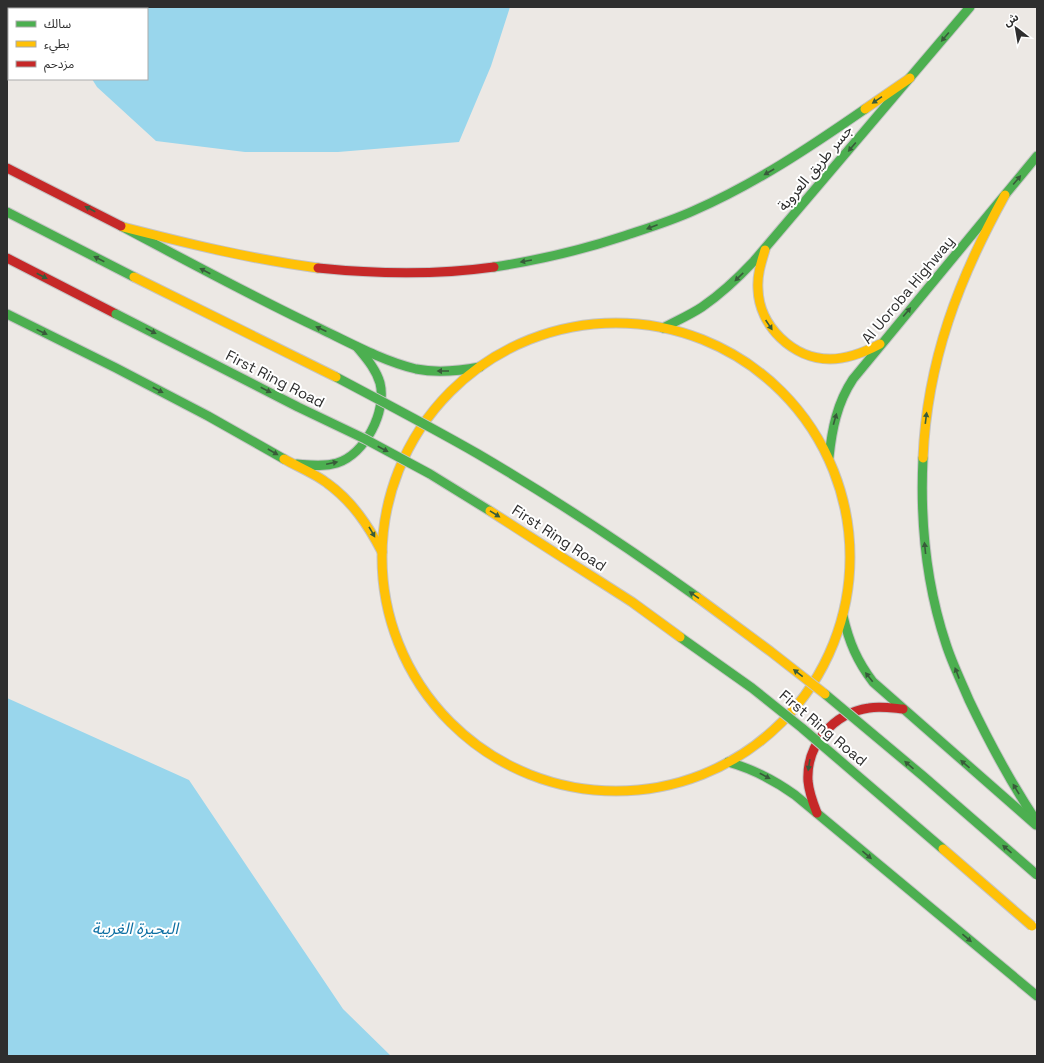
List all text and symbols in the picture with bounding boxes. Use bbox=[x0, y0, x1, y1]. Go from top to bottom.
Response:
legend bbox=[8, 8, 148, 80]
north arrow bbox=[996, 8, 1036, 48]
text: ش bbox=[1001, 10, 1021, 29]
text: سالك bbox=[44, 16, 71, 32]
one-way arrow bbox=[940, 31, 949, 42]
text: بطيء bbox=[44, 36, 70, 54]
text: مزدحم bbox=[44, 56, 74, 73]
one-way arrow bbox=[872, 96, 883, 104]
street label: جسر طريق العروبة bbox=[773, 121, 857, 215]
one-way arrow bbox=[847, 141, 856, 152]
one-way arrow bbox=[763, 168, 775, 175]
one-way arrow bbox=[1013, 174, 1022, 185]
one-way arrow bbox=[85, 206, 96, 213]
one-way arrow bbox=[645, 225, 657, 231]
street label: Al Uoroba Highway bbox=[857, 232, 958, 347]
one-way arrow bbox=[94, 256, 105, 262]
one-way arrow bbox=[520, 258, 532, 264]
one-way arrow bbox=[199, 267, 211, 274]
one-way arrow bbox=[36, 272, 48, 279]
one-way arrow bbox=[734, 272, 744, 281]
one-way arrow bbox=[903, 307, 912, 318]
one-way arrow bbox=[765, 319, 773, 330]
one-way arrow bbox=[315, 326, 327, 332]
one-way arrow bbox=[36, 328, 48, 335]
one-way arrow bbox=[145, 328, 156, 334]
street label: First Ring Road bbox=[223, 345, 328, 412]
one-way arrow bbox=[436, 368, 449, 374]
one-way arrow bbox=[152, 387, 164, 393]
one-way arrow bbox=[261, 387, 272, 394]
one-way arrow bbox=[832, 412, 838, 424]
one-way arrow bbox=[923, 412, 929, 424]
one-way arrow bbox=[377, 446, 388, 452]
one-way arrow bbox=[267, 448, 278, 455]
one-way arrow bbox=[326, 460, 339, 466]
street label: First Ring Road bbox=[509, 500, 610, 575]
one-way arrow bbox=[489, 511, 501, 518]
one-way arrow bbox=[368, 527, 376, 537]
one-way arrow bbox=[922, 542, 929, 554]
one-way arrow bbox=[689, 591, 699, 599]
one-way arrow bbox=[954, 667, 960, 679]
one-way arrow bbox=[793, 669, 803, 677]
one-way arrow bbox=[865, 671, 873, 682]
street label: First Ring Road bbox=[776, 685, 871, 770]
one-way arrow bbox=[806, 759, 812, 771]
one-way arrow bbox=[960, 759, 971, 768]
one-way arrow bbox=[903, 760, 914, 769]
one-way arrow bbox=[759, 772, 771, 779]
one-way arrow bbox=[1012, 783, 1019, 795]
one-way arrow bbox=[1002, 845, 1013, 854]
one-way arrow bbox=[862, 851, 873, 860]
water label: البحيرة الغربية bbox=[92, 918, 180, 939]
one-way arrow bbox=[962, 934, 973, 943]

